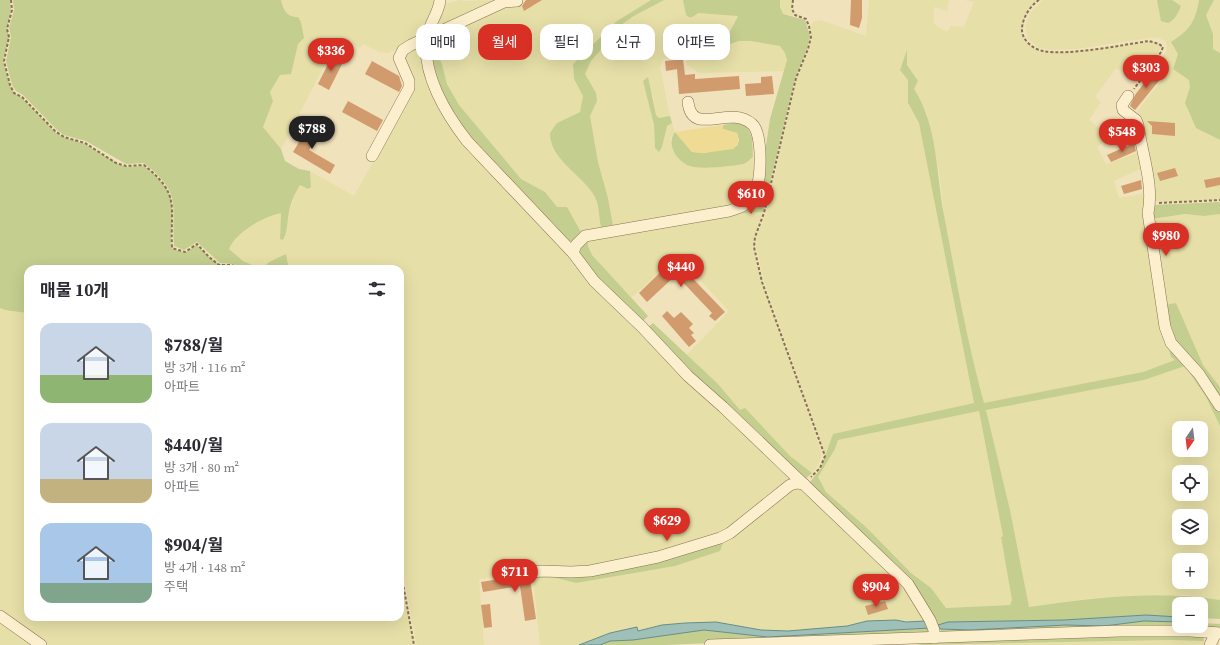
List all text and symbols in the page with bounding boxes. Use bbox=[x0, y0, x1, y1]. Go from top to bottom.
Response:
chip: 매매 bbox=[416, 24, 470, 60]
chip: 월세 bbox=[478, 24, 532, 60]
chip: 필터 bbox=[540, 24, 593, 60]
chip: 신규 bbox=[601, 24, 655, 60]
chip: 아파트 bbox=[663, 24, 730, 60]
pin: $336 bbox=[307, 38, 355, 72]
text: $336 bbox=[317, 42, 345, 59]
pin: $303 bbox=[1122, 55, 1170, 89]
text: $303 bbox=[1132, 59, 1160, 76]
pin: $788 bbox=[288, 116, 336, 150]
pin: $548 bbox=[1098, 119, 1146, 153]
text: $788 bbox=[298, 120, 326, 137]
text: $548 bbox=[1108, 123, 1136, 140]
pin: $610 bbox=[727, 181, 775, 215]
text: $610 bbox=[737, 185, 765, 202]
pin: $980 bbox=[1142, 223, 1190, 257]
text: $980 bbox=[1152, 227, 1180, 244]
pin: $440 bbox=[657, 254, 705, 288]
text: $440 bbox=[667, 258, 695, 275]
text: 매물 10개 bbox=[40, 278, 109, 302]
icon: filters bbox=[366, 278, 388, 300]
text: $788/월 bbox=[164, 333, 223, 357]
icon: home bbox=[72, 339, 120, 387]
text: 방 3개 · 116 m² bbox=[164, 359, 246, 376]
text: 아파트 bbox=[164, 378, 200, 395]
north arrow bbox=[1172, 421, 1208, 457]
map controls bbox=[1172, 421, 1208, 633]
text: $440/월 bbox=[164, 433, 223, 457]
icon: home bbox=[72, 439, 120, 487]
text: 방 3개 · 80 m² bbox=[164, 459, 239, 476]
button: locate bbox=[1172, 465, 1208, 501]
text: 아파트 bbox=[164, 478, 200, 495]
pin: $629 bbox=[643, 508, 691, 542]
button: layers bbox=[1172, 509, 1208, 545]
text: $629 bbox=[653, 512, 681, 529]
text: $904/월 bbox=[164, 533, 223, 557]
icon: home bbox=[72, 539, 120, 587]
button: + bbox=[1172, 553, 1208, 589]
text: 방 4개 · 148 m² bbox=[164, 559, 246, 576]
pin: $711 bbox=[491, 559, 539, 593]
text: $711 bbox=[501, 563, 529, 580]
pin: $904 bbox=[852, 574, 900, 608]
text: 주택 bbox=[164, 578, 188, 595]
text: $904 bbox=[862, 578, 890, 595]
button: − bbox=[1172, 597, 1208, 633]

